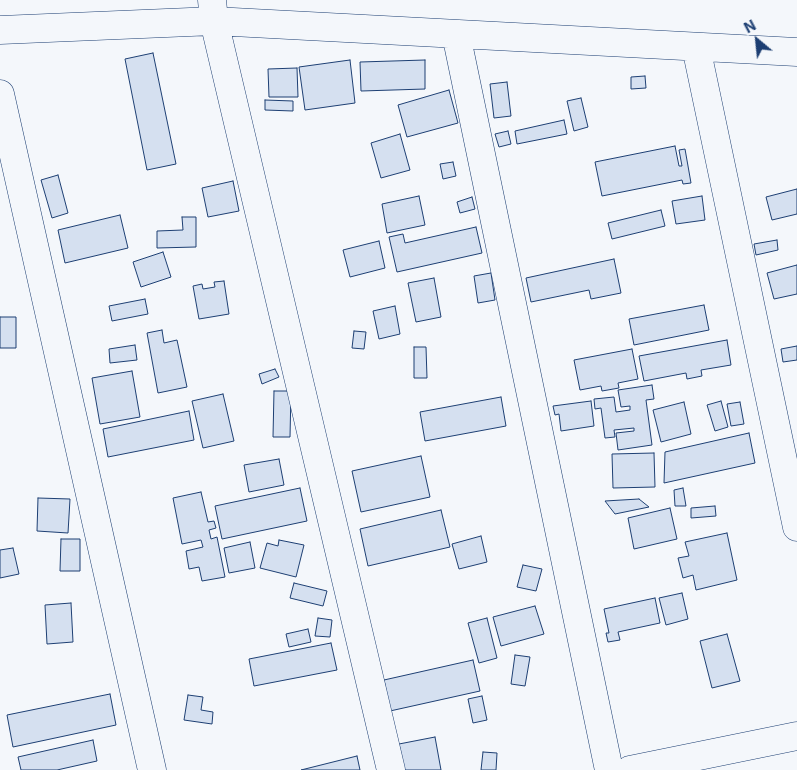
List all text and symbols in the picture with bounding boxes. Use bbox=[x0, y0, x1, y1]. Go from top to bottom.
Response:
north arrow bbox=[732, 15, 782, 65]
text: N bbox=[741, 16, 758, 36]

